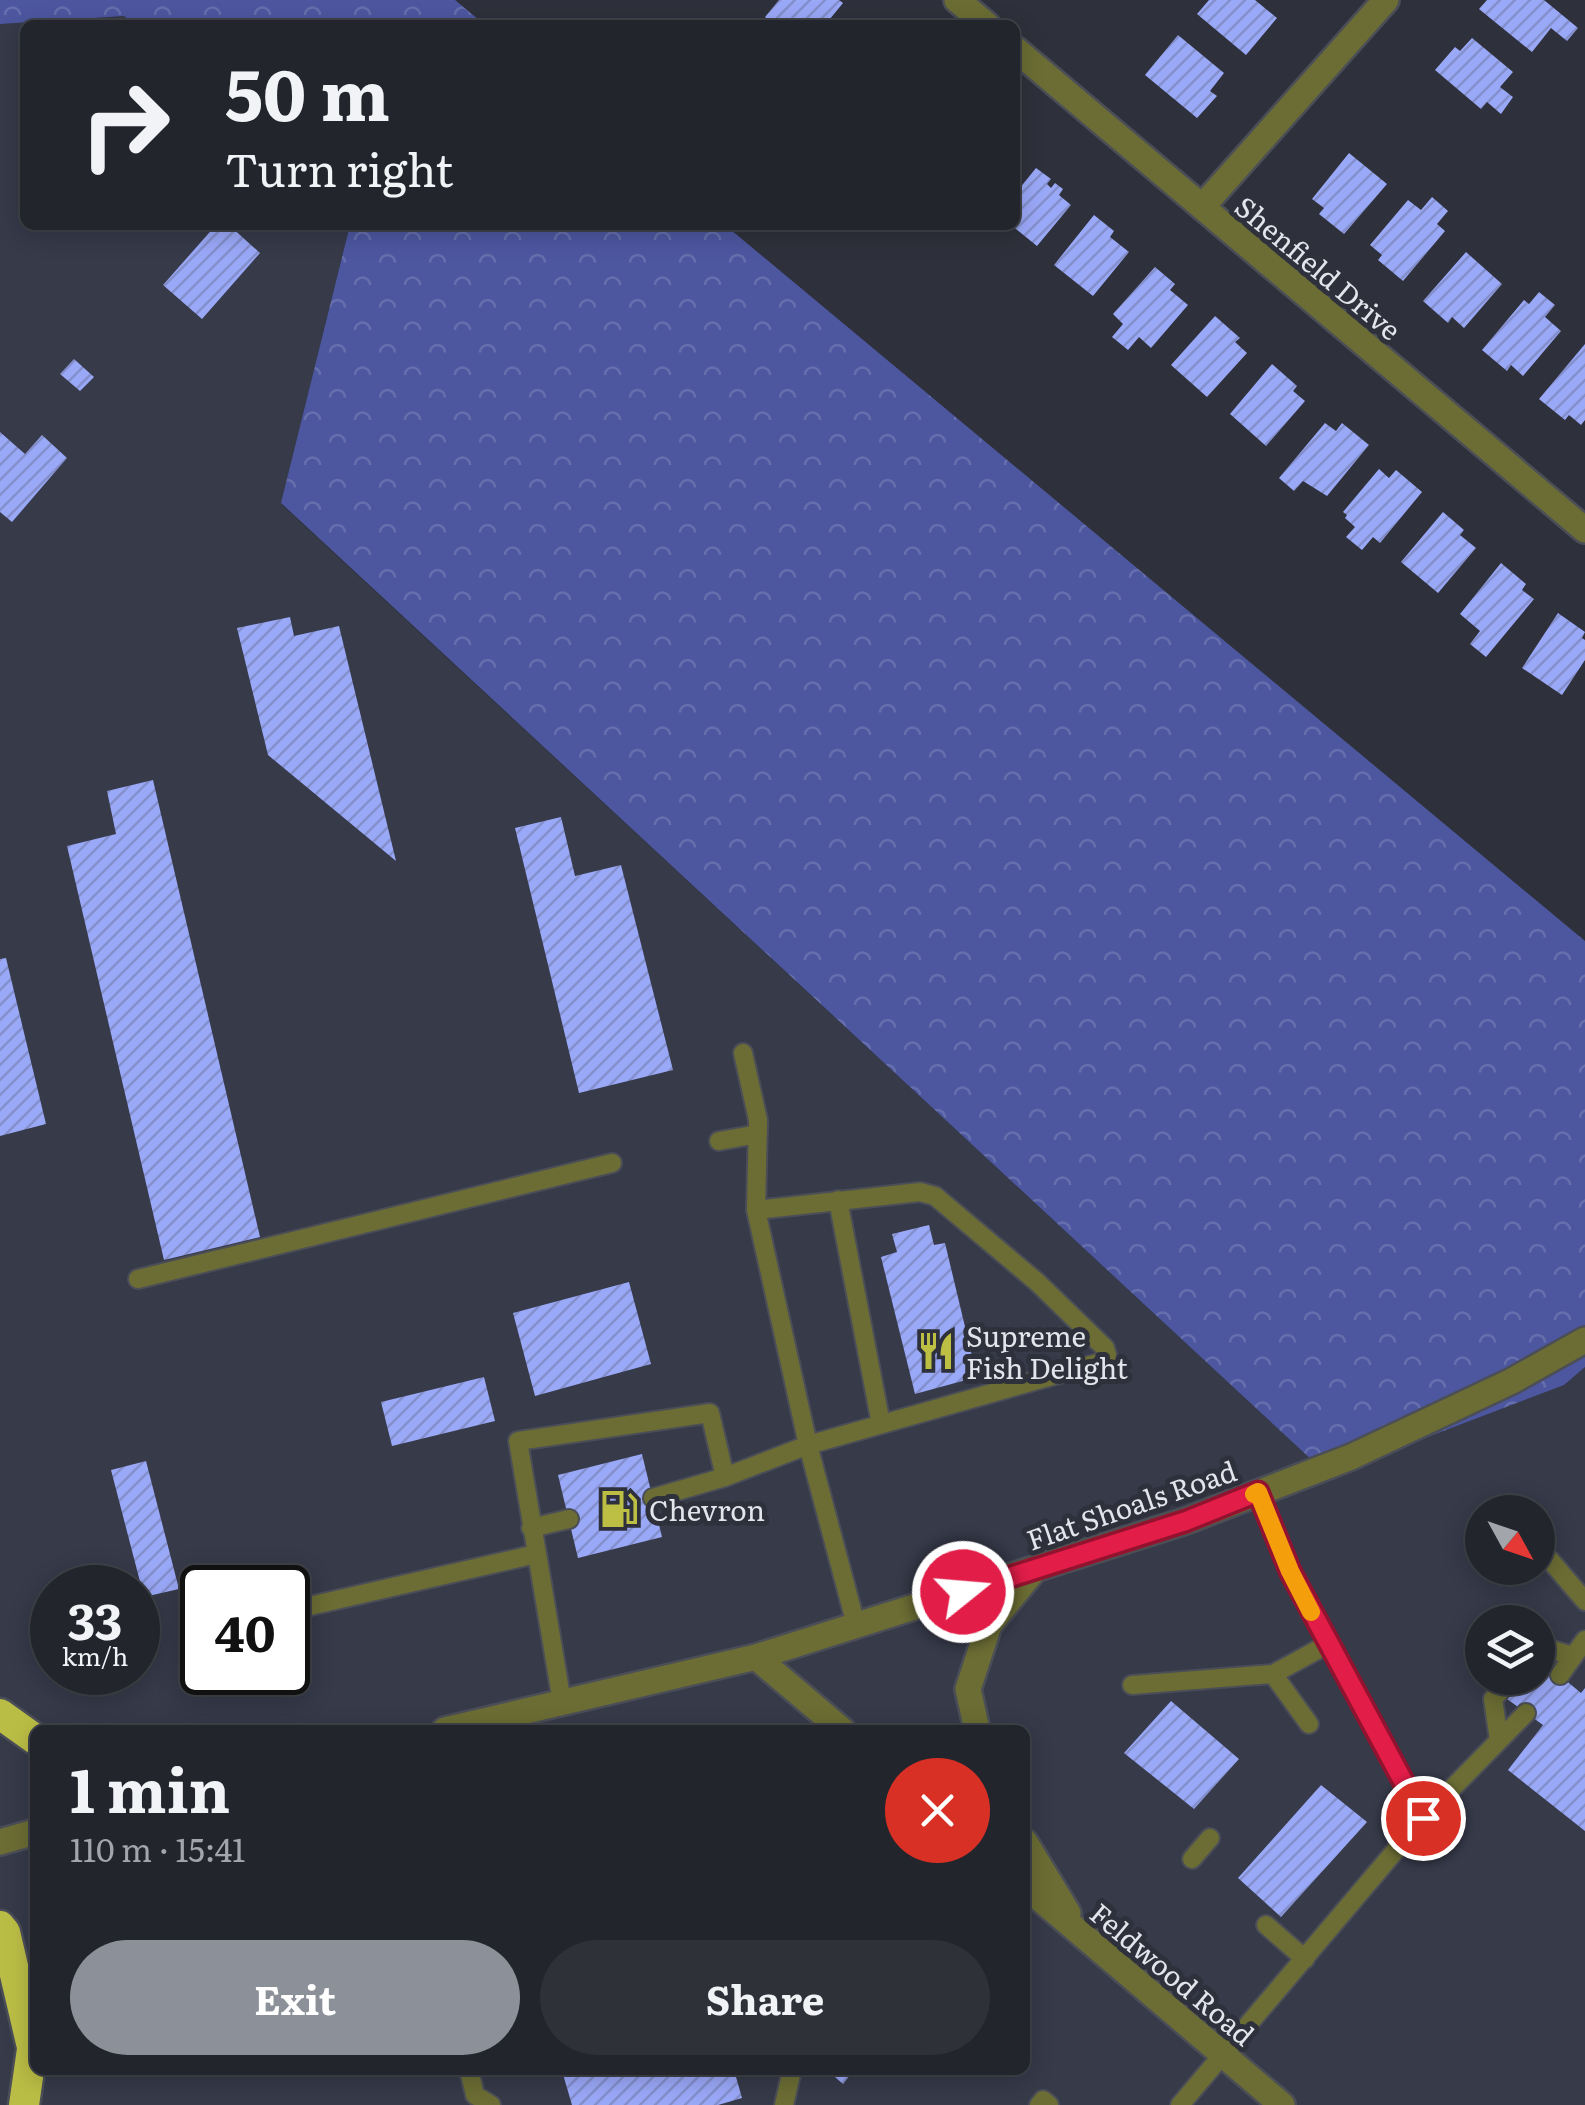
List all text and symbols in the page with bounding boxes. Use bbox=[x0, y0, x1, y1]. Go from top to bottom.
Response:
text: 50 m bbox=[225, 39, 390, 143]
icon: right bbox=[60, 60, 190, 190]
text: Turn right bbox=[225, 134, 453, 201]
street label: Shenfield Drive bbox=[1227, 185, 1411, 349]
place label: Supreme Fish Delight bbox=[966, 1314, 1128, 1388]
restaurant icon: Supreme Fish Delight bbox=[915, 1330, 957, 1372]
street label: Flat Shoals Road bbox=[1020, 1448, 1242, 1560]
fuel station icon: Chevron bbox=[598, 1488, 640, 1530]
place label: Chevron bbox=[649, 1488, 765, 1530]
north arrow bbox=[1465, 1495, 1555, 1585]
map controls bbox=[1465, 1495, 1555, 1695]
position arrow bbox=[911, 1540, 1015, 1644]
speed limit sign: 40 bbox=[180, 1565, 310, 1695]
text: 33 bbox=[68, 1581, 122, 1655]
button: layers bbox=[1465, 1605, 1555, 1695]
text: km/h bbox=[62, 1637, 128, 1674]
text: 1 min bbox=[70, 1742, 230, 1831]
button: close bbox=[885, 1758, 990, 1863]
pin bbox=[1381, 1776, 1466, 1861]
icon: arrive bbox=[1396, 1791, 1451, 1846]
text: 110 m · 15:41 bbox=[70, 1824, 245, 1872]
street label: Feldwood Road bbox=[1082, 1892, 1264, 2054]
button: Exit bbox=[70, 1940, 520, 2055]
button: Share bbox=[540, 1940, 990, 2055]

